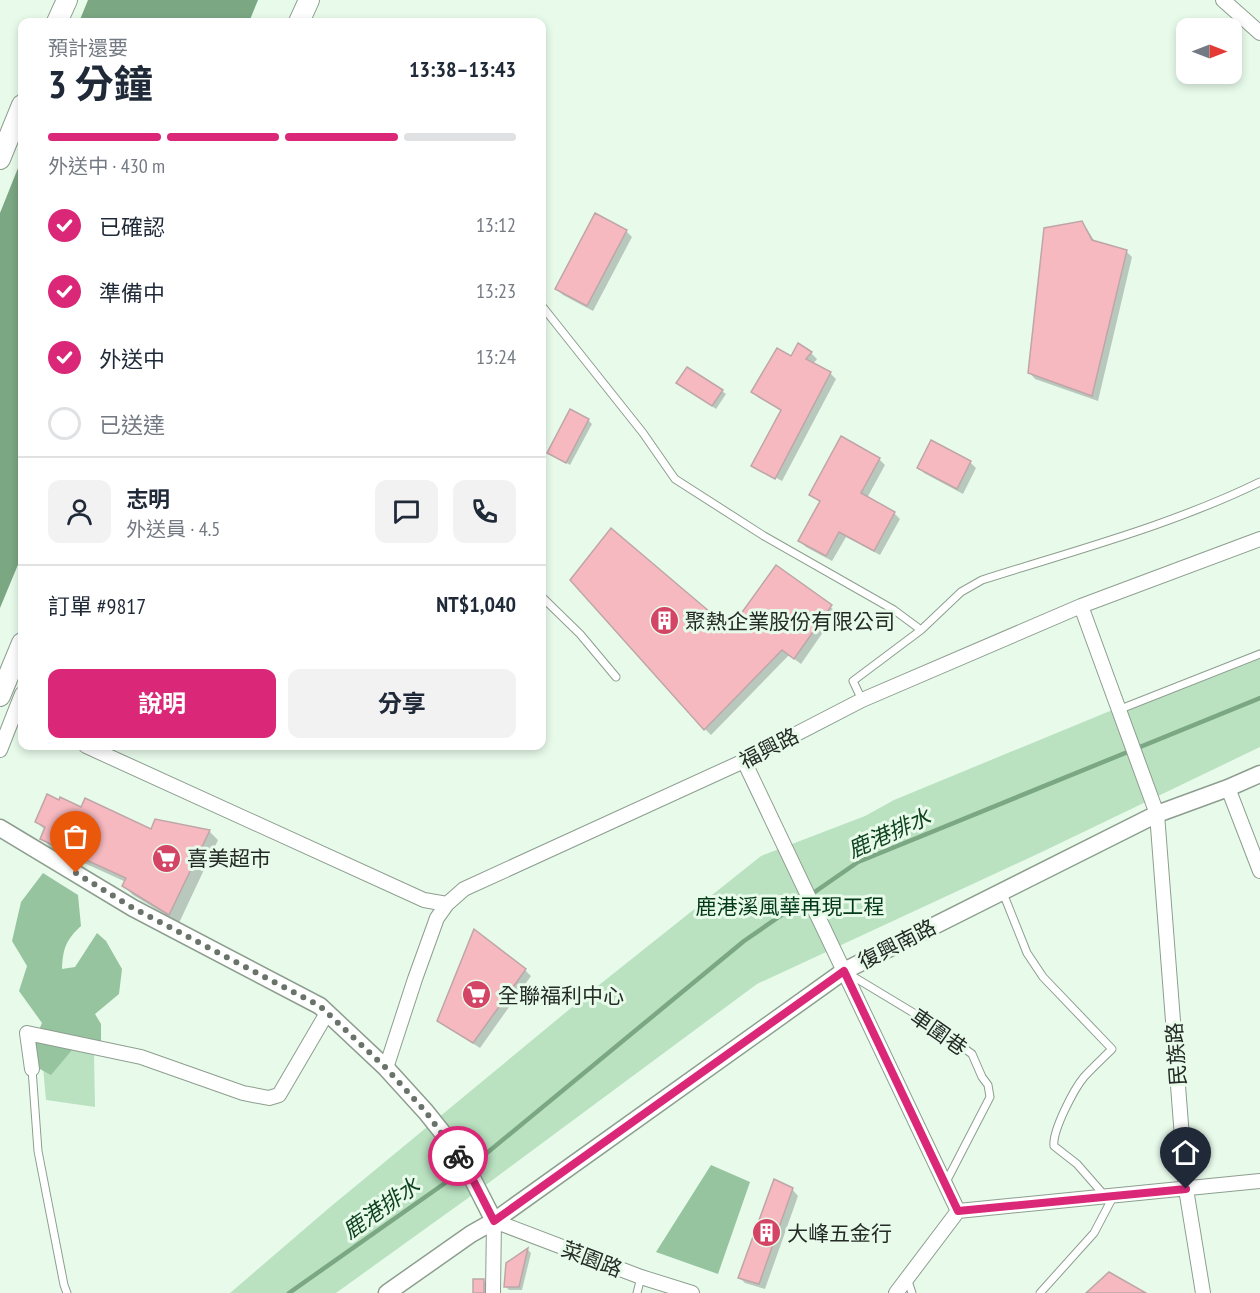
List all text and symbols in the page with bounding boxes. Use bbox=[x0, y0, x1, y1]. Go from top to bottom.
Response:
north arrow bbox=[1176, 18, 1242, 84]
map controls bbox=[1176, 18, 1242, 84]
text: 預計還要 bbox=[48, 35, 128, 61]
text: 13:38–13:43 bbox=[409, 55, 516, 83]
text: 3 分鐘 bbox=[48, 58, 153, 109]
text: 外送中 · 430 m bbox=[48, 153, 165, 179]
icon: check bbox=[48, 209, 81, 242]
text: 13:12 bbox=[476, 212, 516, 238]
text: 已確認 bbox=[99, 213, 165, 241]
icon: check bbox=[48, 275, 81, 308]
text: 13:23 bbox=[476, 278, 516, 304]
text: 準備中 bbox=[99, 279, 165, 307]
icon: check bbox=[48, 341, 81, 374]
text: 13:24 bbox=[476, 344, 516, 370]
text: 外送中 bbox=[99, 345, 165, 373]
text: 已送達 bbox=[99, 411, 165, 439]
button: person bbox=[48, 480, 111, 543]
button: chat bbox=[375, 480, 438, 543]
button: phone bbox=[453, 480, 516, 543]
text: 志明 bbox=[126, 485, 170, 513]
text: 外送員 · 4.5 bbox=[126, 516, 220, 542]
text: NT$1,040 bbox=[436, 590, 516, 618]
text: 訂單 #9817 bbox=[48, 592, 146, 620]
building icon: 聚熱企業股份有限公司 bbox=[648, 605, 680, 637]
place label: 聚熱企業股份有限公司 bbox=[685, 608, 895, 635]
button: 說明 bbox=[48, 669, 276, 738]
button: 分享 bbox=[288, 669, 516, 738]
street label: 福興路 bbox=[735, 722, 803, 774]
water label: 鹿港排水 bbox=[843, 802, 936, 864]
pin bbox=[50, 811, 101, 873]
icon: bag bbox=[59, 820, 92, 853]
supermarket icon: 喜美超市 bbox=[150, 842, 182, 874]
place label: 喜美超市 bbox=[187, 845, 271, 872]
park label: 鹿港溪風華再現工程 bbox=[696, 893, 885, 920]
street label: 復興南路 bbox=[853, 913, 941, 975]
supermarket icon: 全聯福利中心 bbox=[461, 979, 493, 1011]
place label: 全聯福利中心 bbox=[498, 982, 624, 1009]
street label: 車圍巷 bbox=[905, 1003, 973, 1061]
street label: 民族路 bbox=[1160, 1022, 1192, 1086]
courier bbox=[428, 1126, 488, 1186]
pin bbox=[1160, 1127, 1211, 1189]
icon: home bbox=[1169, 1136, 1202, 1169]
icon: bike bbox=[442, 1140, 475, 1173]
water label: 鹿港排水 bbox=[337, 1171, 426, 1245]
building icon: 大峰五金行 bbox=[750, 1217, 782, 1249]
place label: 大峰五金行 bbox=[787, 1220, 892, 1247]
street label: 菜園路 bbox=[558, 1235, 626, 1283]

